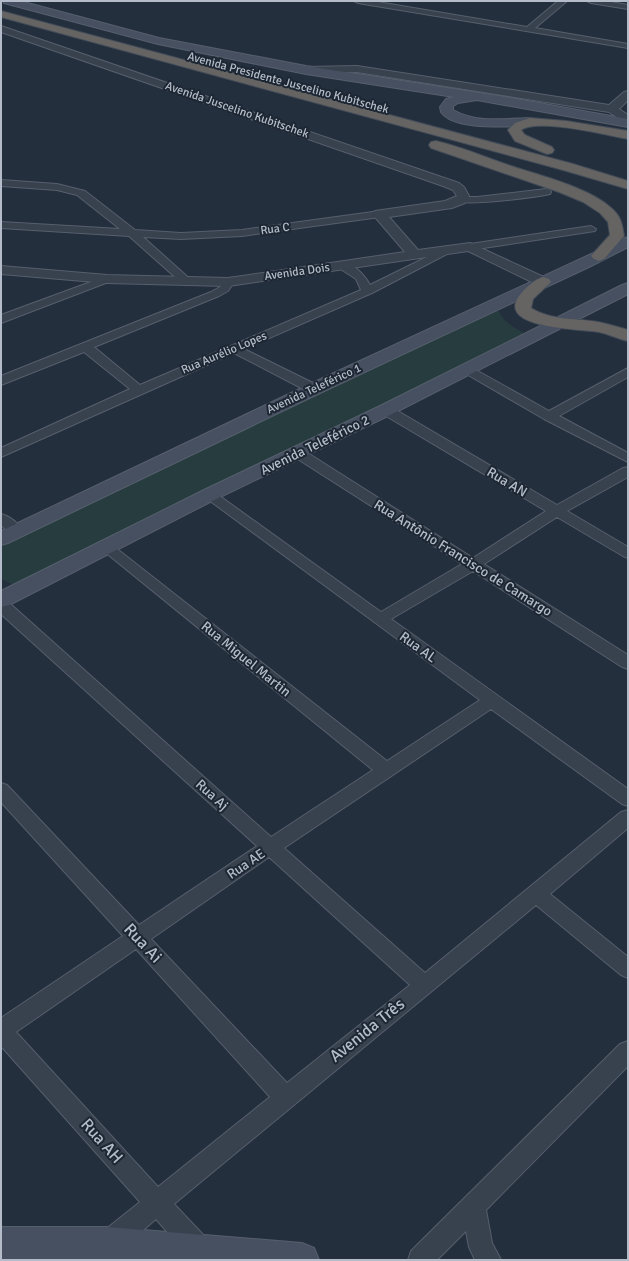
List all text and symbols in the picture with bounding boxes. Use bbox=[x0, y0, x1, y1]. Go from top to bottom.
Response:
street label: Avenida Presidente Juscelino Kubitschek bbox=[186, 49, 390, 117]
street label: Avenida Juscelino Kubitschek bbox=[163, 78, 311, 142]
street label: Rua C bbox=[259, 220, 291, 238]
street label: Avenida Dois bbox=[263, 260, 331, 284]
street label: Rua Aurélio Lopes bbox=[179, 328, 269, 378]
street label: Avenida Teleférico 1 bbox=[264, 361, 364, 417]
street label: Avenida Teleférico 2 bbox=[258, 411, 372, 479]
street label: Rua AN bbox=[484, 463, 530, 501]
street label: Rua Antônio Francisco de Camargo bbox=[371, 496, 555, 620]
street label: Rua Miguel Martin bbox=[198, 618, 294, 700]
street label: Rua AL bbox=[396, 628, 440, 666]
street label: Rua Aj bbox=[192, 776, 232, 814]
street label: Rua AE bbox=[224, 845, 268, 883]
street label: Rua Ai bbox=[119, 919, 167, 967]
street label: Avenida Três bbox=[325, 993, 409, 1067]
street label: Rua AH bbox=[76, 1114, 128, 1168]

